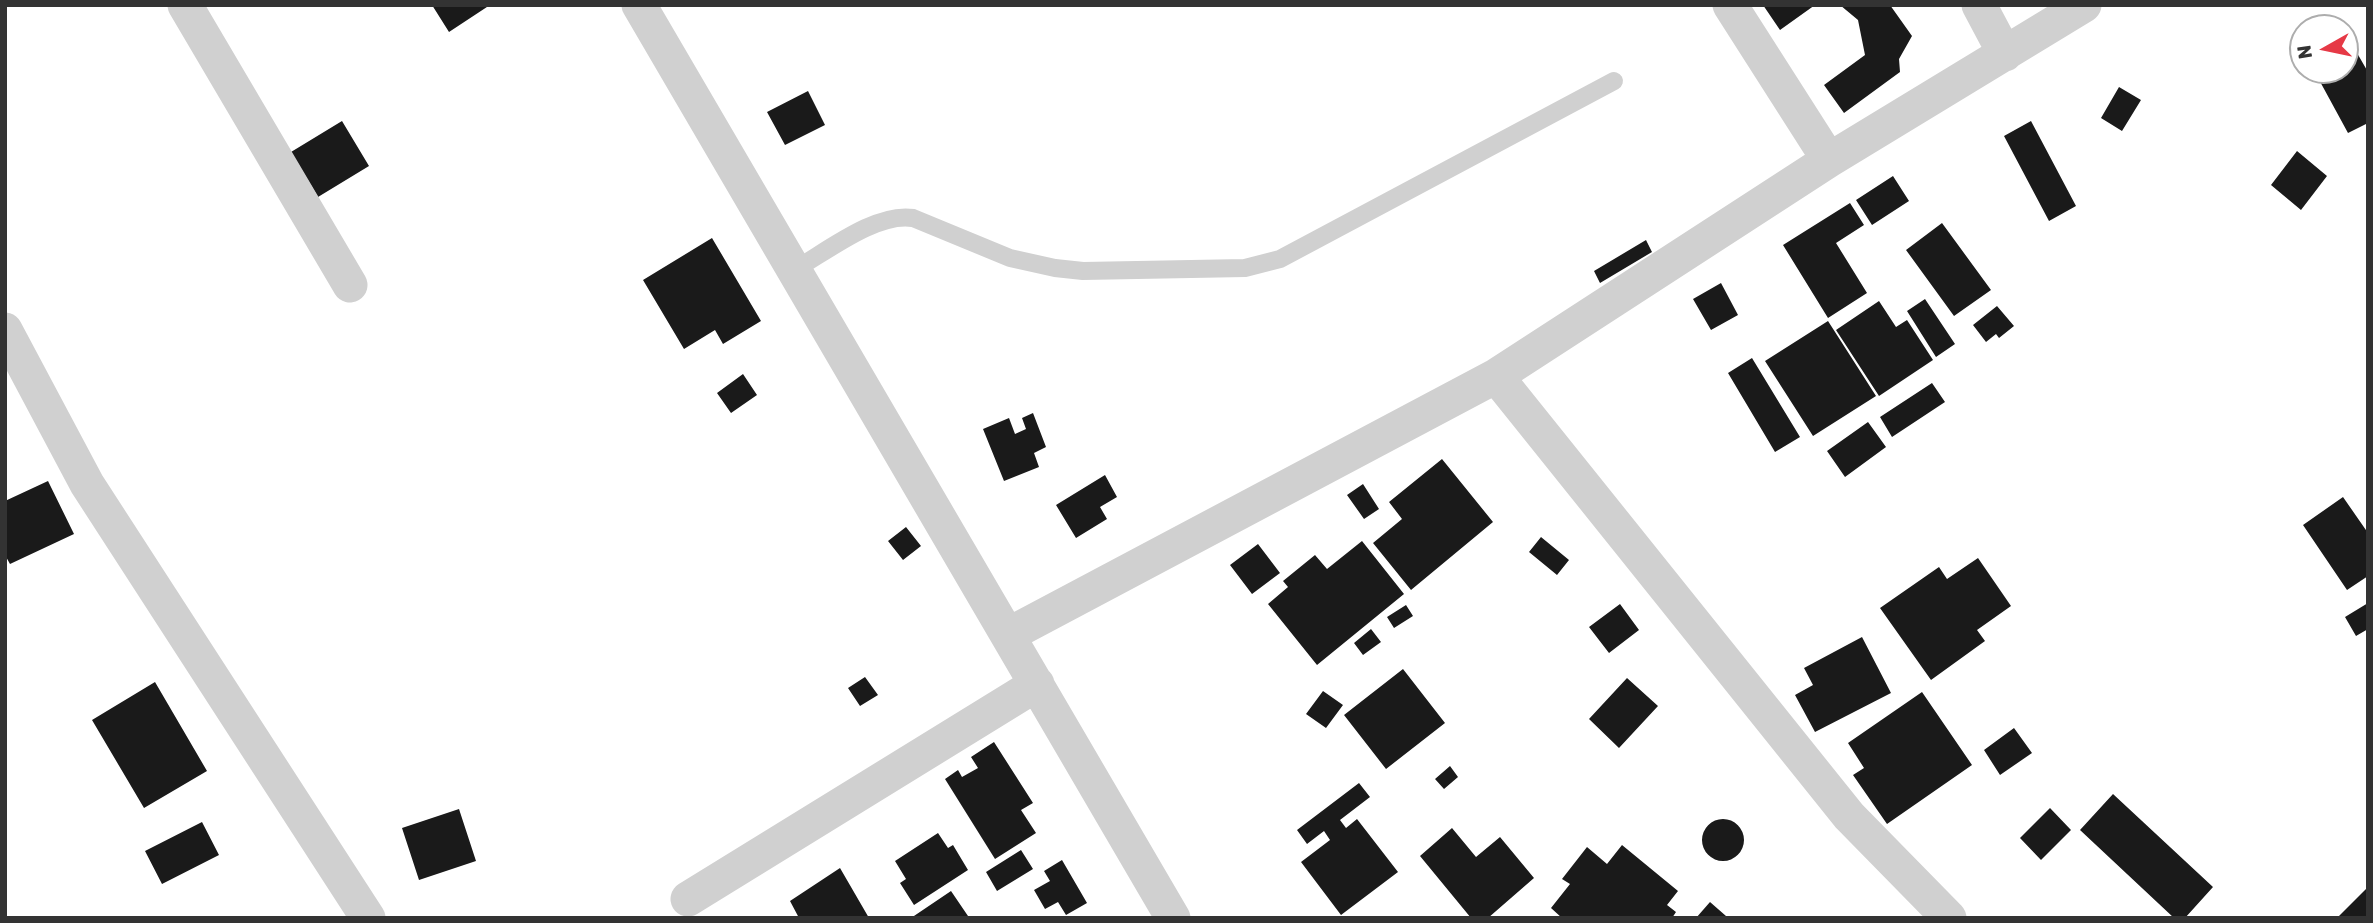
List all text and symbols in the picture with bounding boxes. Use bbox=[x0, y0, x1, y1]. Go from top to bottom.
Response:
north arrow bbox=[2289, 14, 2359, 84]
text: N bbox=[2292, 44, 2317, 61]

